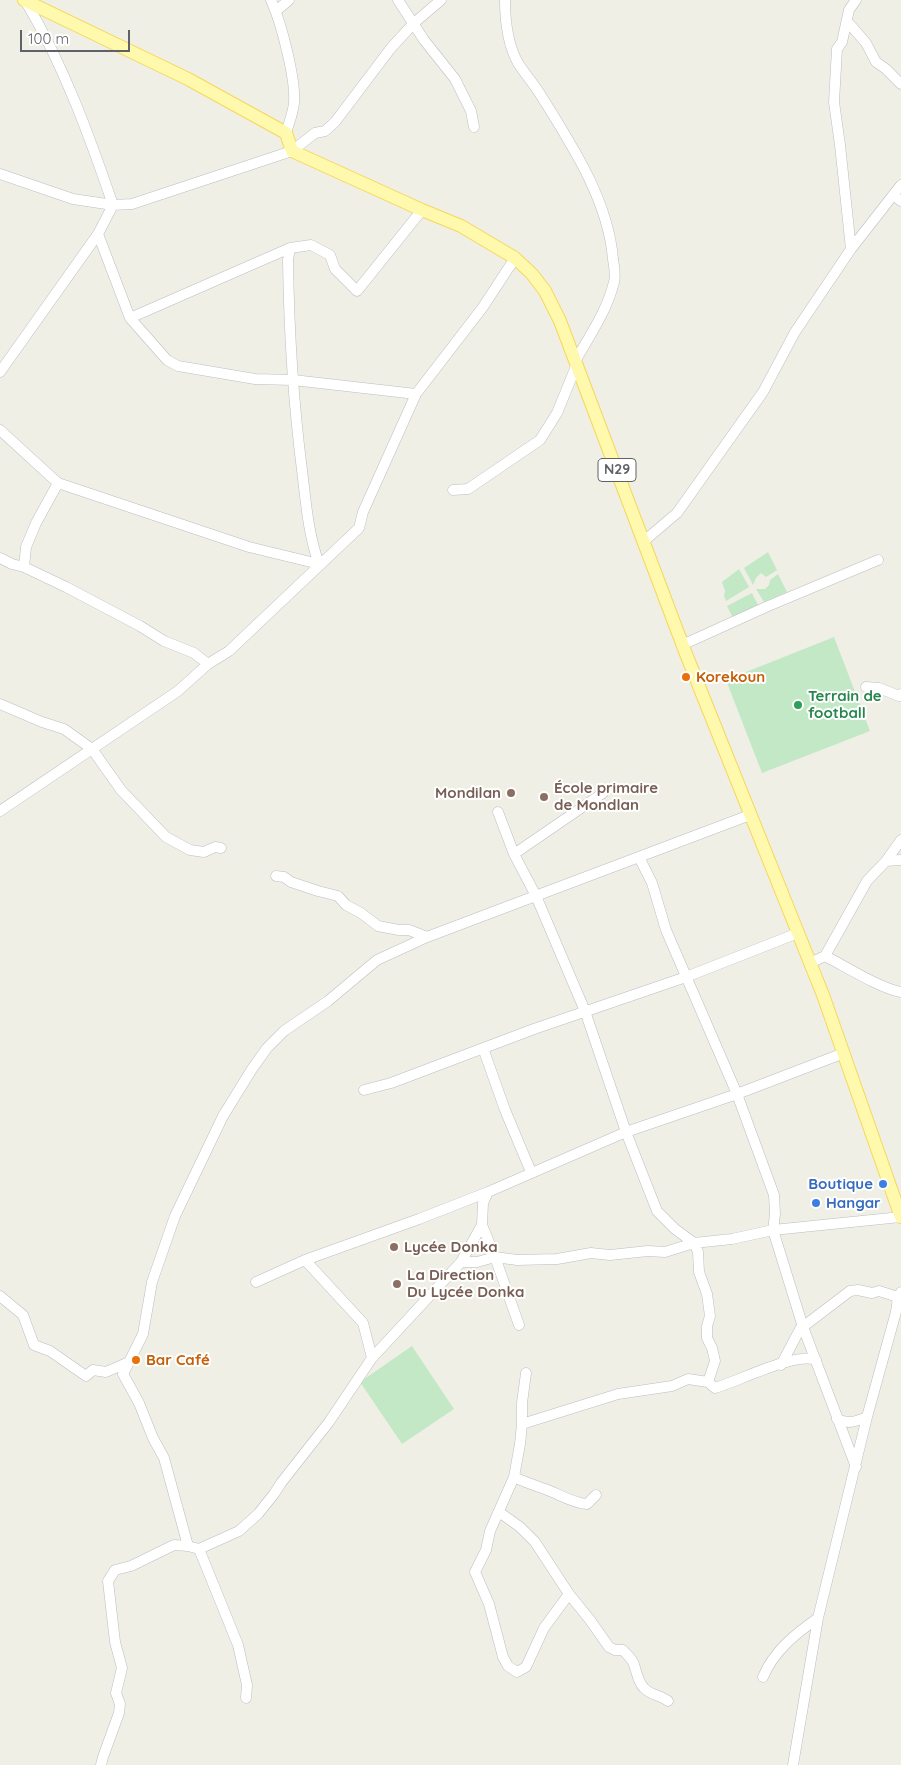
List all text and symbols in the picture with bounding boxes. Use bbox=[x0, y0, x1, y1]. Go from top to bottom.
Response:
scale bar bbox=[22, 20, 132, 52]
text: 100 m bbox=[28, 29, 69, 48]
road number: N29 bbox=[598, 458, 636, 482]
place label: Korekoun bbox=[696, 668, 765, 686]
marker: Korekoun bbox=[680, 671, 692, 683]
place label: Terrain de football bbox=[808, 687, 882, 722]
marker: Terrain de football bbox=[792, 699, 804, 711]
place label: École primaire de Mondlan bbox=[554, 779, 658, 814]
place label: Mondilan bbox=[435, 784, 501, 802]
marker: Mondilan bbox=[505, 787, 517, 799]
marker: École primaire de Mondlan bbox=[538, 791, 550, 803]
place label: Boutique bbox=[808, 1175, 873, 1193]
marker: Boutique bbox=[877, 1178, 889, 1190]
place label: Hangar bbox=[826, 1194, 881, 1212]
marker: Hangar bbox=[810, 1197, 822, 1209]
place label: Lycée Donka bbox=[404, 1238, 498, 1256]
marker: Lycée Donka bbox=[388, 1241, 400, 1253]
place label: La Direction Du Lycée Donka bbox=[407, 1266, 524, 1301]
marker: La Direction Du Lycée Donka bbox=[391, 1278, 403, 1290]
place label: Bar Café bbox=[146, 1351, 210, 1369]
marker: Bar Café bbox=[130, 1354, 142, 1366]

